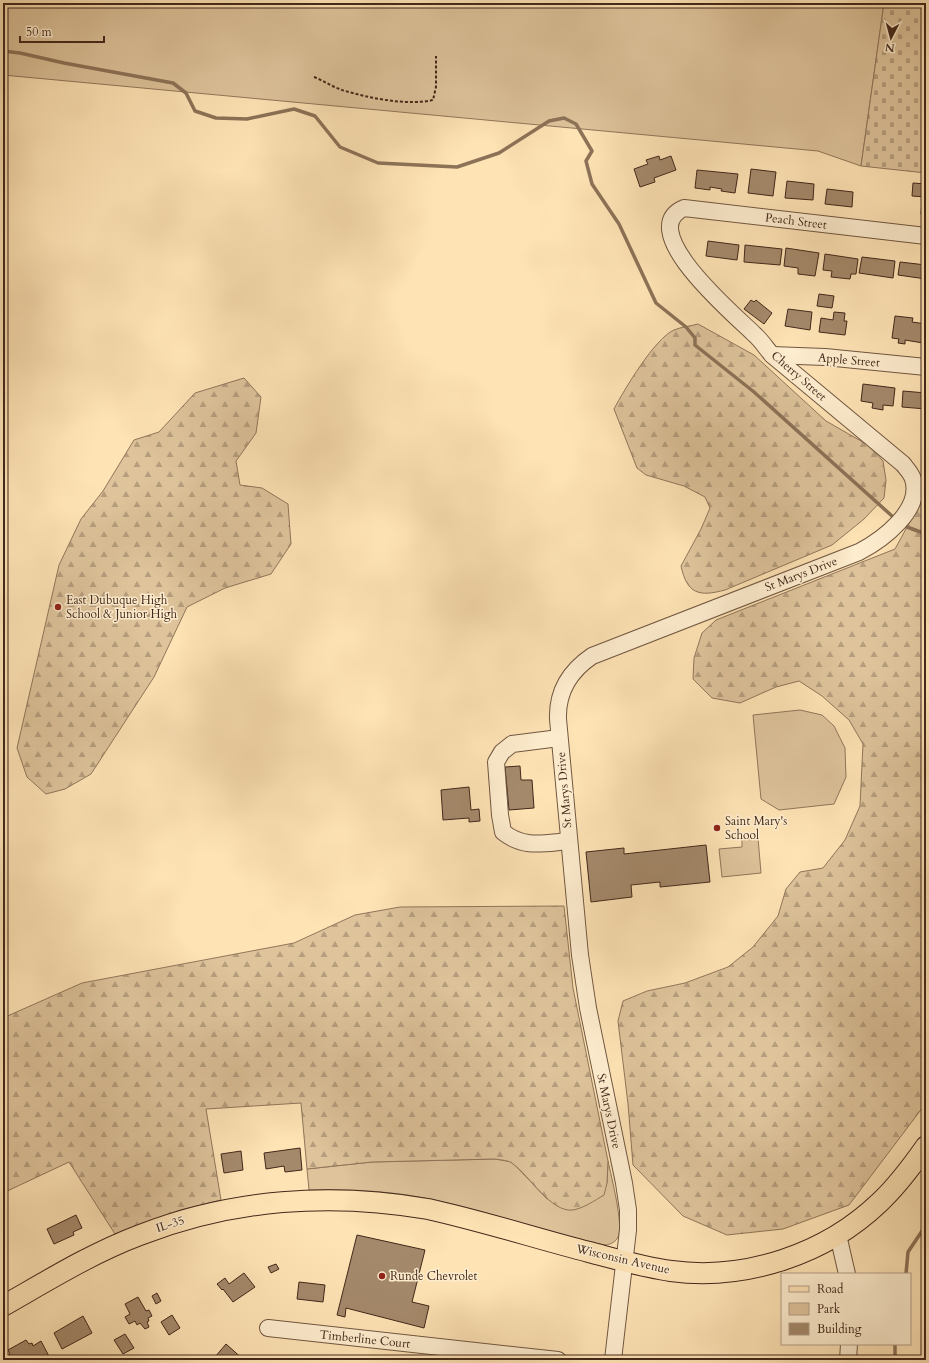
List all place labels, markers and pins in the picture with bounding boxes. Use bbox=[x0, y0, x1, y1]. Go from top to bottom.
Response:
place label: East Dubuque High School & Junior High bbox=[66, 592, 178, 622]
marker: East Dubuque High School & Junior High bbox=[53, 602, 63, 612]
place label: Saint Mary's School bbox=[725, 813, 787, 843]
marker: Saint Mary's School bbox=[712, 823, 722, 833]
place label: Runde Chevrolet bbox=[390, 1268, 477, 1284]
marker: Runde Chevrolet bbox=[377, 1271, 387, 1281]

